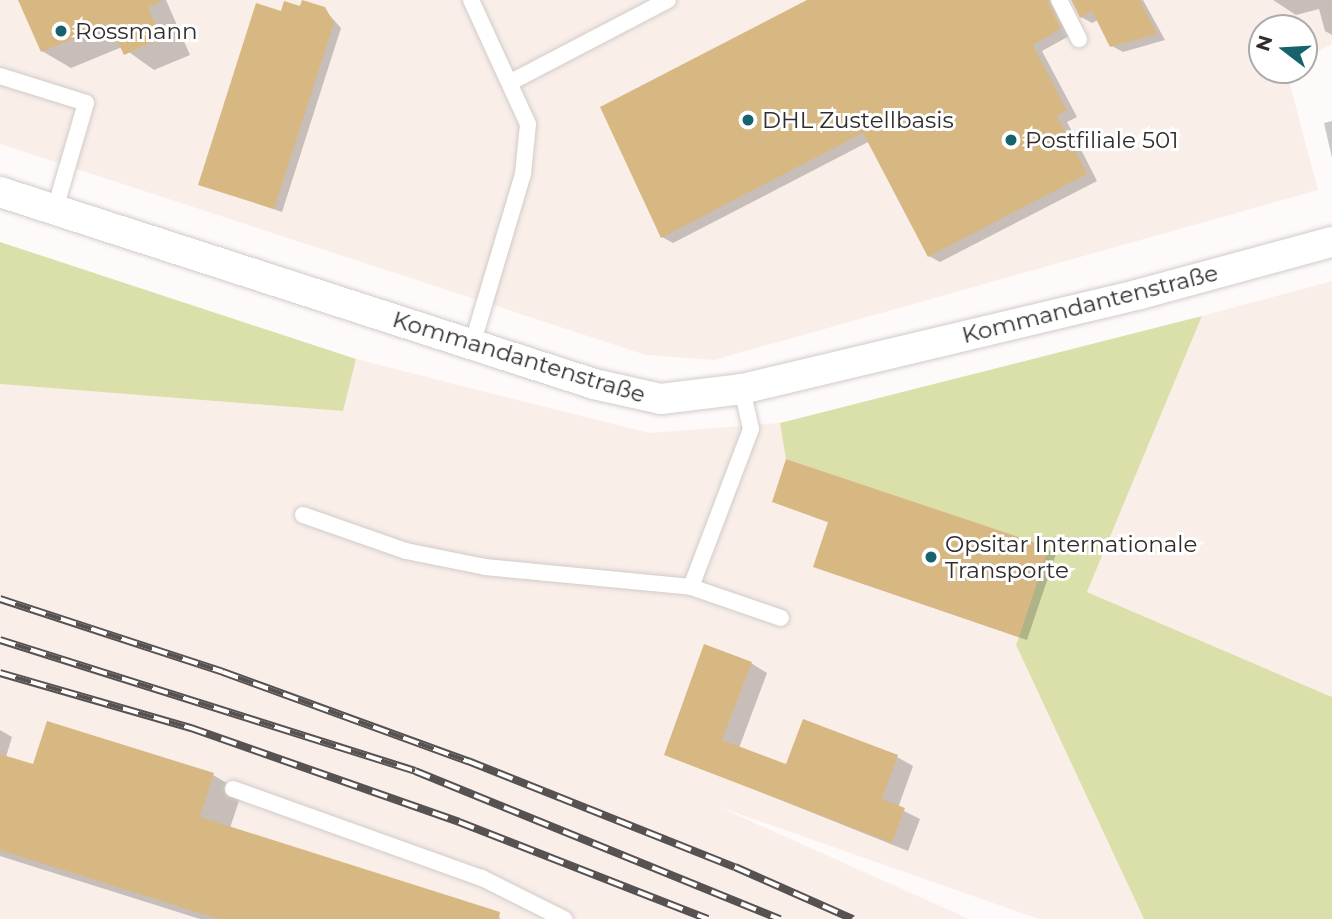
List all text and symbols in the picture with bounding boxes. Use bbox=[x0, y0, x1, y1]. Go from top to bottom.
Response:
north arrow bbox=[1248, 14, 1318, 84]
place label: Rossmann bbox=[75, 17, 198, 45]
marker: Rossmann bbox=[53, 23, 69, 39]
text: N bbox=[1251, 33, 1278, 54]
place label: DHL Zustellbasis bbox=[762, 106, 954, 134]
marker: DHL Zustellbasis bbox=[740, 112, 756, 128]
place label: Postfiliale 501 bbox=[1025, 126, 1178, 154]
marker: Postfiliale 501 bbox=[1003, 132, 1019, 148]
street label: Kommandantenstraße bbox=[959, 259, 1221, 349]
street label: Kommandantenstraße bbox=[389, 305, 649, 409]
place label: Opsitar Internationale Transporte bbox=[945, 530, 1197, 584]
marker: Opsitar Internationale Transporte bbox=[923, 549, 939, 565]

